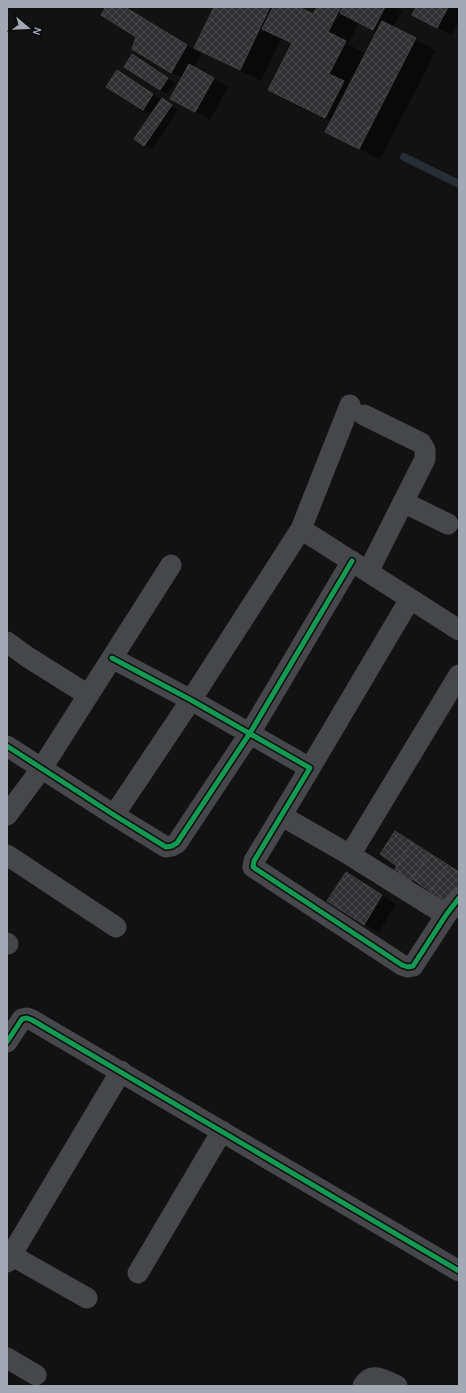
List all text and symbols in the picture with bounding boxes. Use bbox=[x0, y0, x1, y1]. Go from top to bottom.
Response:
north arrow bbox=[8, 8, 48, 48]
text: N bbox=[30, 25, 44, 37]

